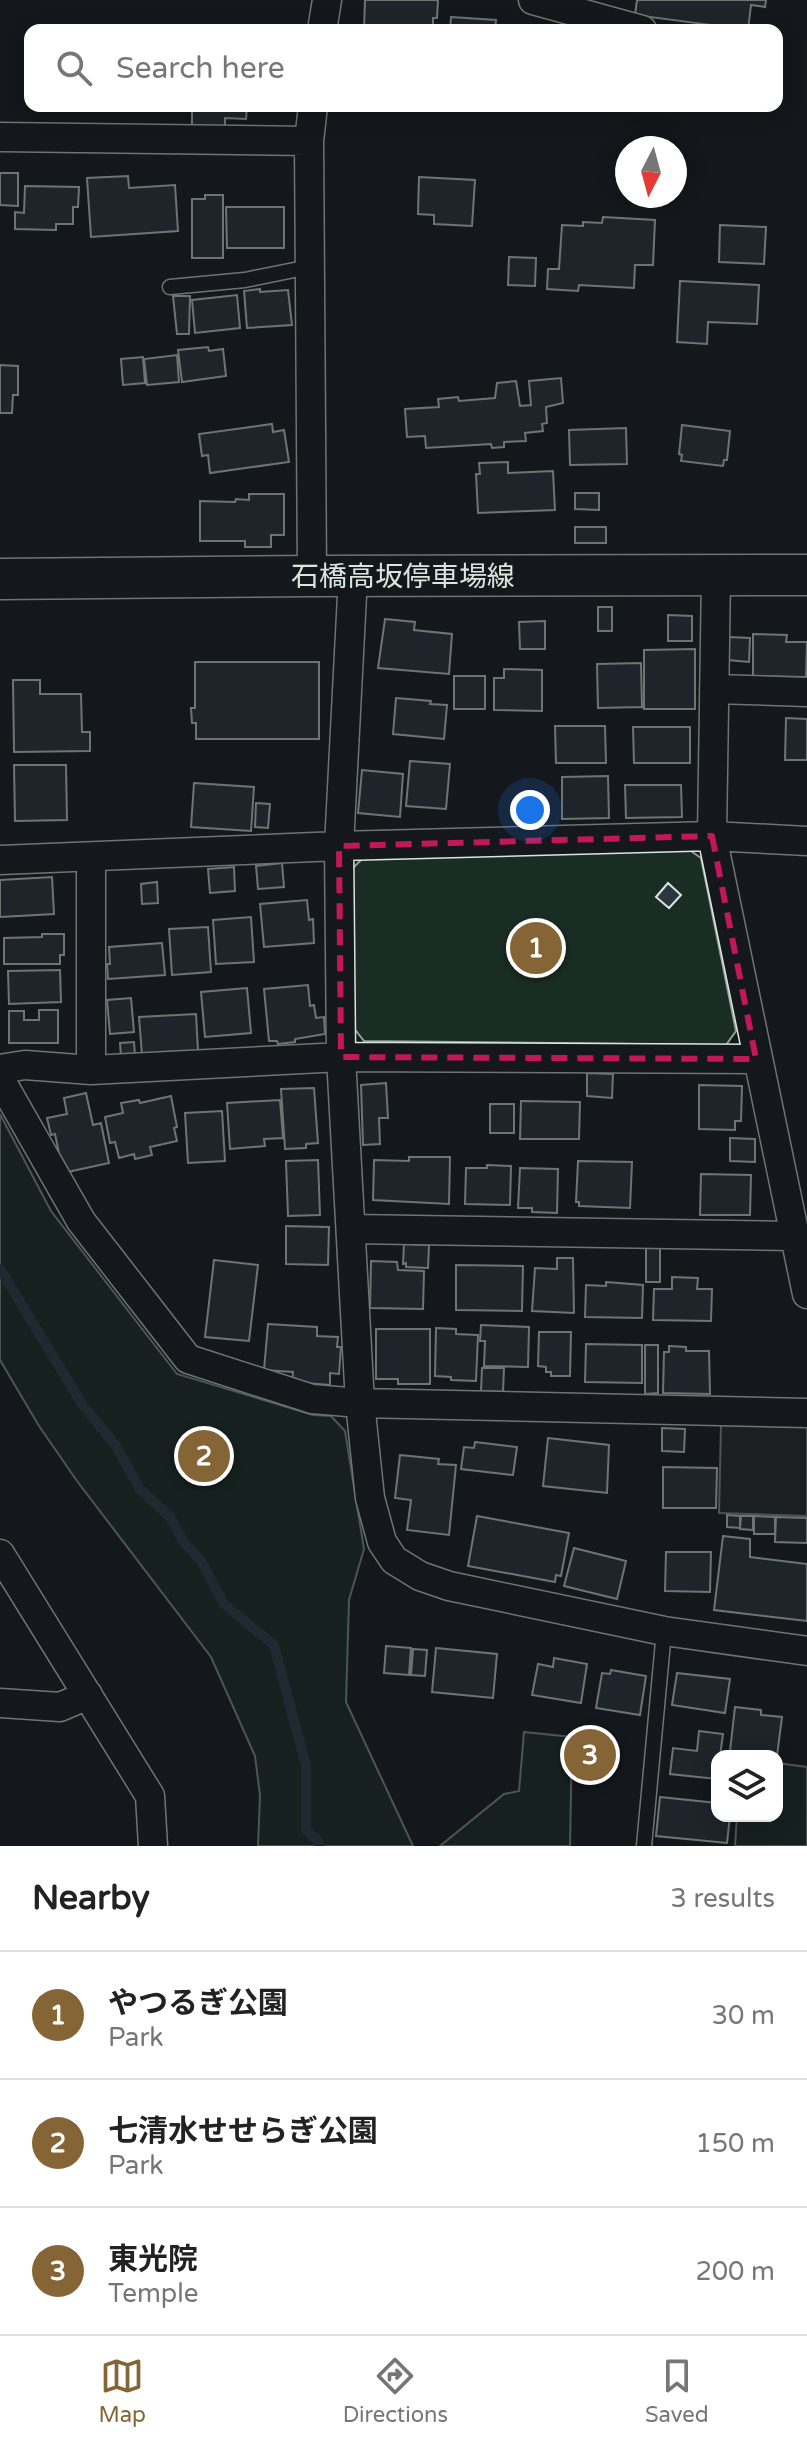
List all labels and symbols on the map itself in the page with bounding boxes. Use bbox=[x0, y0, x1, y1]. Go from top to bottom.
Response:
north arrow bbox=[615, 136, 687, 208]
street label: 石橋高坂停車場線 bbox=[291, 560, 515, 594]
your location bbox=[510, 790, 550, 830]
pin: 1 bbox=[510, 918, 562, 978]
pin: 2 bbox=[178, 1426, 230, 1486]
pin: 3 bbox=[564, 1725, 616, 1785]

